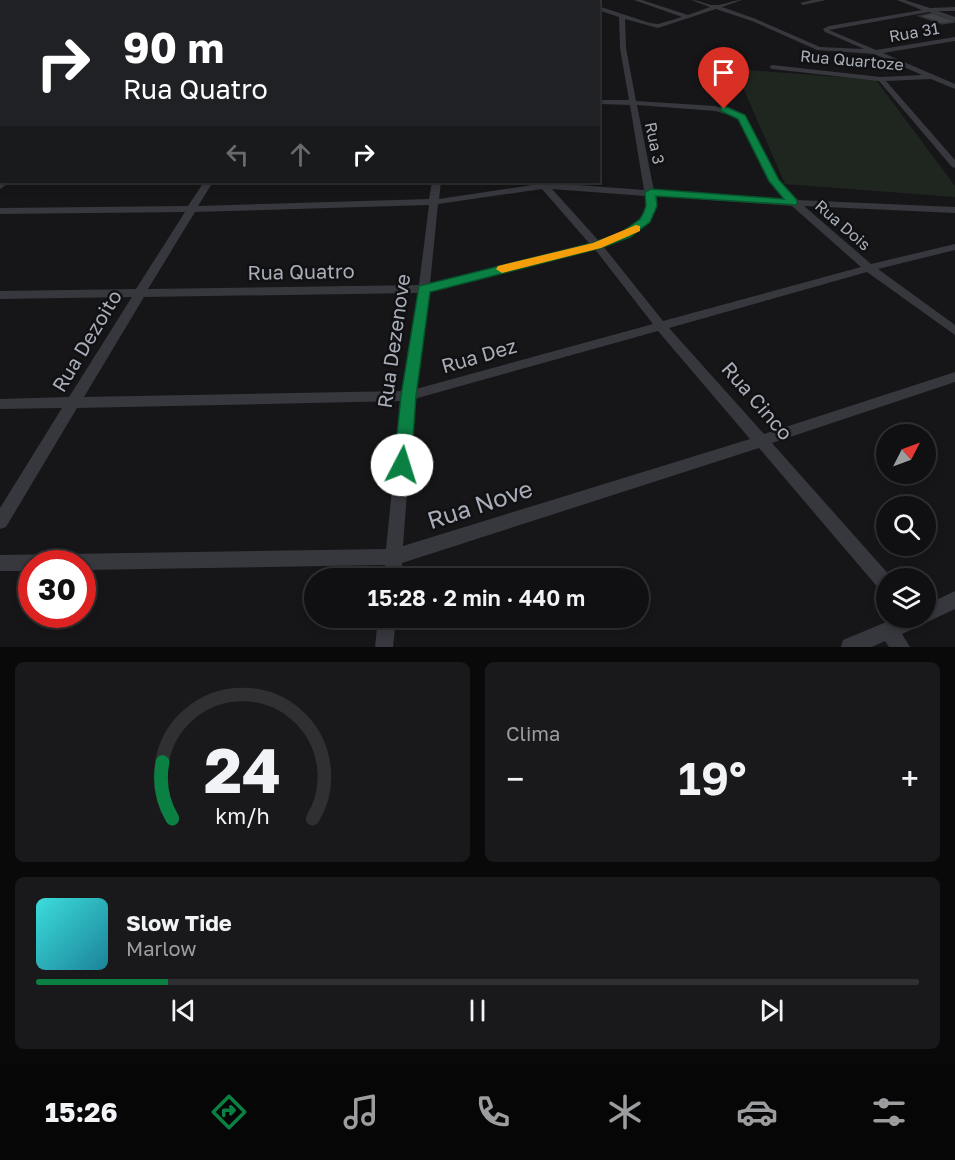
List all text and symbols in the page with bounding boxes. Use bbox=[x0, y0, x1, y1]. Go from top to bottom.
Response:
street label: Rua 31 bbox=[887, 18, 941, 46]
text: 90 m bbox=[123, 22, 224, 72]
icon: right bbox=[24, 24, 102, 102]
street label: Rua Quartoze bbox=[799, 46, 905, 74]
pin bbox=[698, 47, 749, 109]
icon: arrive bbox=[707, 56, 740, 89]
text: Rua Quatro bbox=[123, 73, 268, 105]
street label: Rua 3 bbox=[641, 120, 669, 166]
icon: left bbox=[221, 138, 254, 171]
icon: ahead bbox=[284, 138, 317, 171]
icon: right bbox=[347, 138, 380, 171]
street label: Rua Dois bbox=[811, 196, 875, 254]
street label: Rua Quatro bbox=[247, 258, 355, 284]
street label: Rua Dezenove bbox=[372, 272, 414, 410]
street label: Rua Dezoito bbox=[46, 285, 126, 396]
street label: Rua Dez bbox=[438, 333, 519, 377]
street label: Rua Cinco bbox=[717, 356, 798, 444]
north arrow bbox=[876, 424, 936, 484]
map controls bbox=[876, 424, 936, 628]
position arrow bbox=[370, 433, 434, 497]
street label: Rua Nove bbox=[423, 473, 536, 534]
button: search bbox=[876, 496, 936, 556]
speed limit sign: 30 bbox=[18, 550, 96, 628]
button: layers bbox=[876, 568, 936, 628]
text: 15:28 · 2 min · 440 m bbox=[368, 584, 585, 611]
text: Clima bbox=[506, 721, 560, 745]
text: 24 bbox=[204, 732, 281, 807]
text: 19° bbox=[678, 751, 747, 805]
text: − bbox=[506, 759, 524, 798]
text: + bbox=[901, 759, 919, 798]
text: km/h bbox=[215, 803, 270, 829]
text: Slow Tide bbox=[126, 909, 232, 936]
text: Marlow bbox=[126, 936, 197, 960]
icon: previous bbox=[167, 994, 200, 1027]
icon: pause bbox=[461, 994, 494, 1027]
icon: next bbox=[755, 994, 788, 1027]
icon: directions bbox=[208, 1091, 250, 1133]
icon: music bbox=[340, 1091, 382, 1133]
icon: phone bbox=[472, 1091, 514, 1133]
icon: climate bbox=[604, 1091, 646, 1133]
icon: car bbox=[736, 1091, 778, 1133]
icon: filters bbox=[868, 1091, 910, 1133]
text: 15:26 bbox=[45, 1096, 118, 1128]

